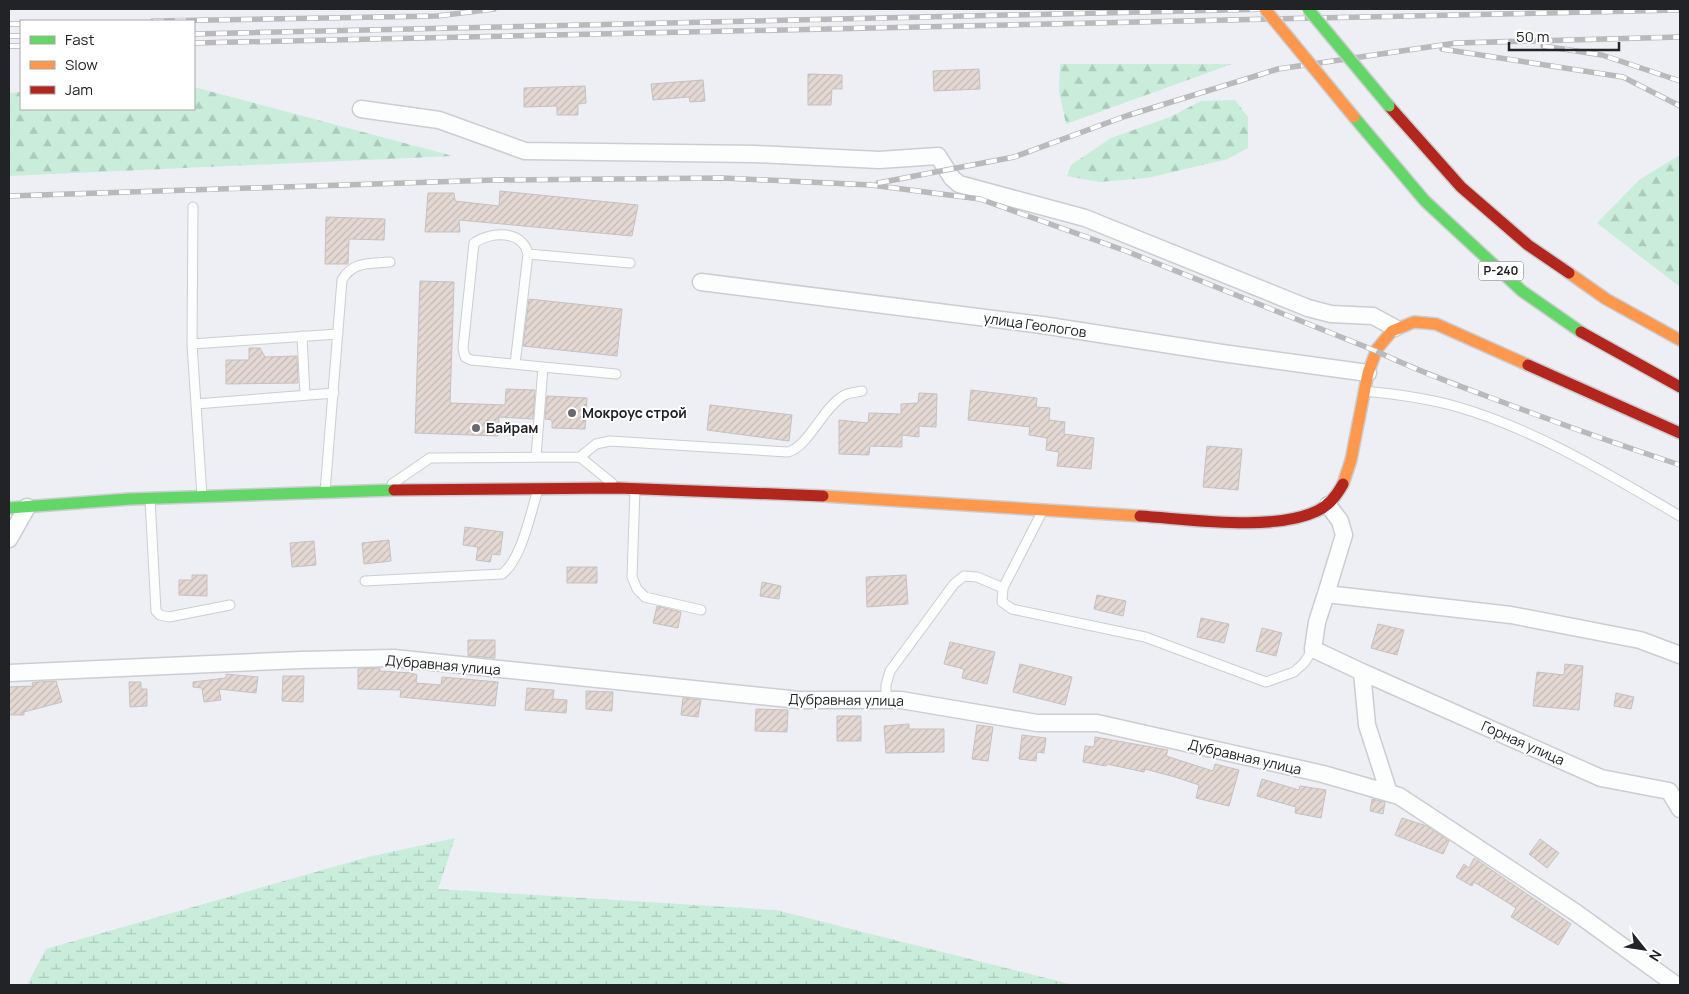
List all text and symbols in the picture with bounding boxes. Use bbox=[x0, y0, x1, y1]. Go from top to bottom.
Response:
legend bbox=[20, 20, 195, 110]
scale bar bbox=[1509, 20, 1619, 52]
text: 50 m bbox=[1516, 26, 1550, 47]
text: Fast bbox=[65, 29, 94, 50]
text: Slow bbox=[65, 54, 98, 75]
text: Jam bbox=[65, 79, 93, 100]
road number: Р-240 bbox=[1478, 262, 1524, 280]
street label: улица Геологов bbox=[982, 308, 1088, 341]
place label: Мокроус строй bbox=[582, 403, 687, 422]
marker: Мокроус строй bbox=[566, 407, 578, 419]
place label: Байрам bbox=[486, 418, 538, 437]
marker: Байрам bbox=[470, 422, 482, 434]
street label: Дубравная улица bbox=[385, 650, 501, 679]
street label: Дубравная улица bbox=[788, 689, 904, 710]
street label: Горная улица bbox=[1479, 716, 1568, 769]
street label: Дубравная улица bbox=[1187, 734, 1304, 779]
north arrow bbox=[1619, 924, 1669, 974]
text: N bbox=[1645, 947, 1666, 965]

